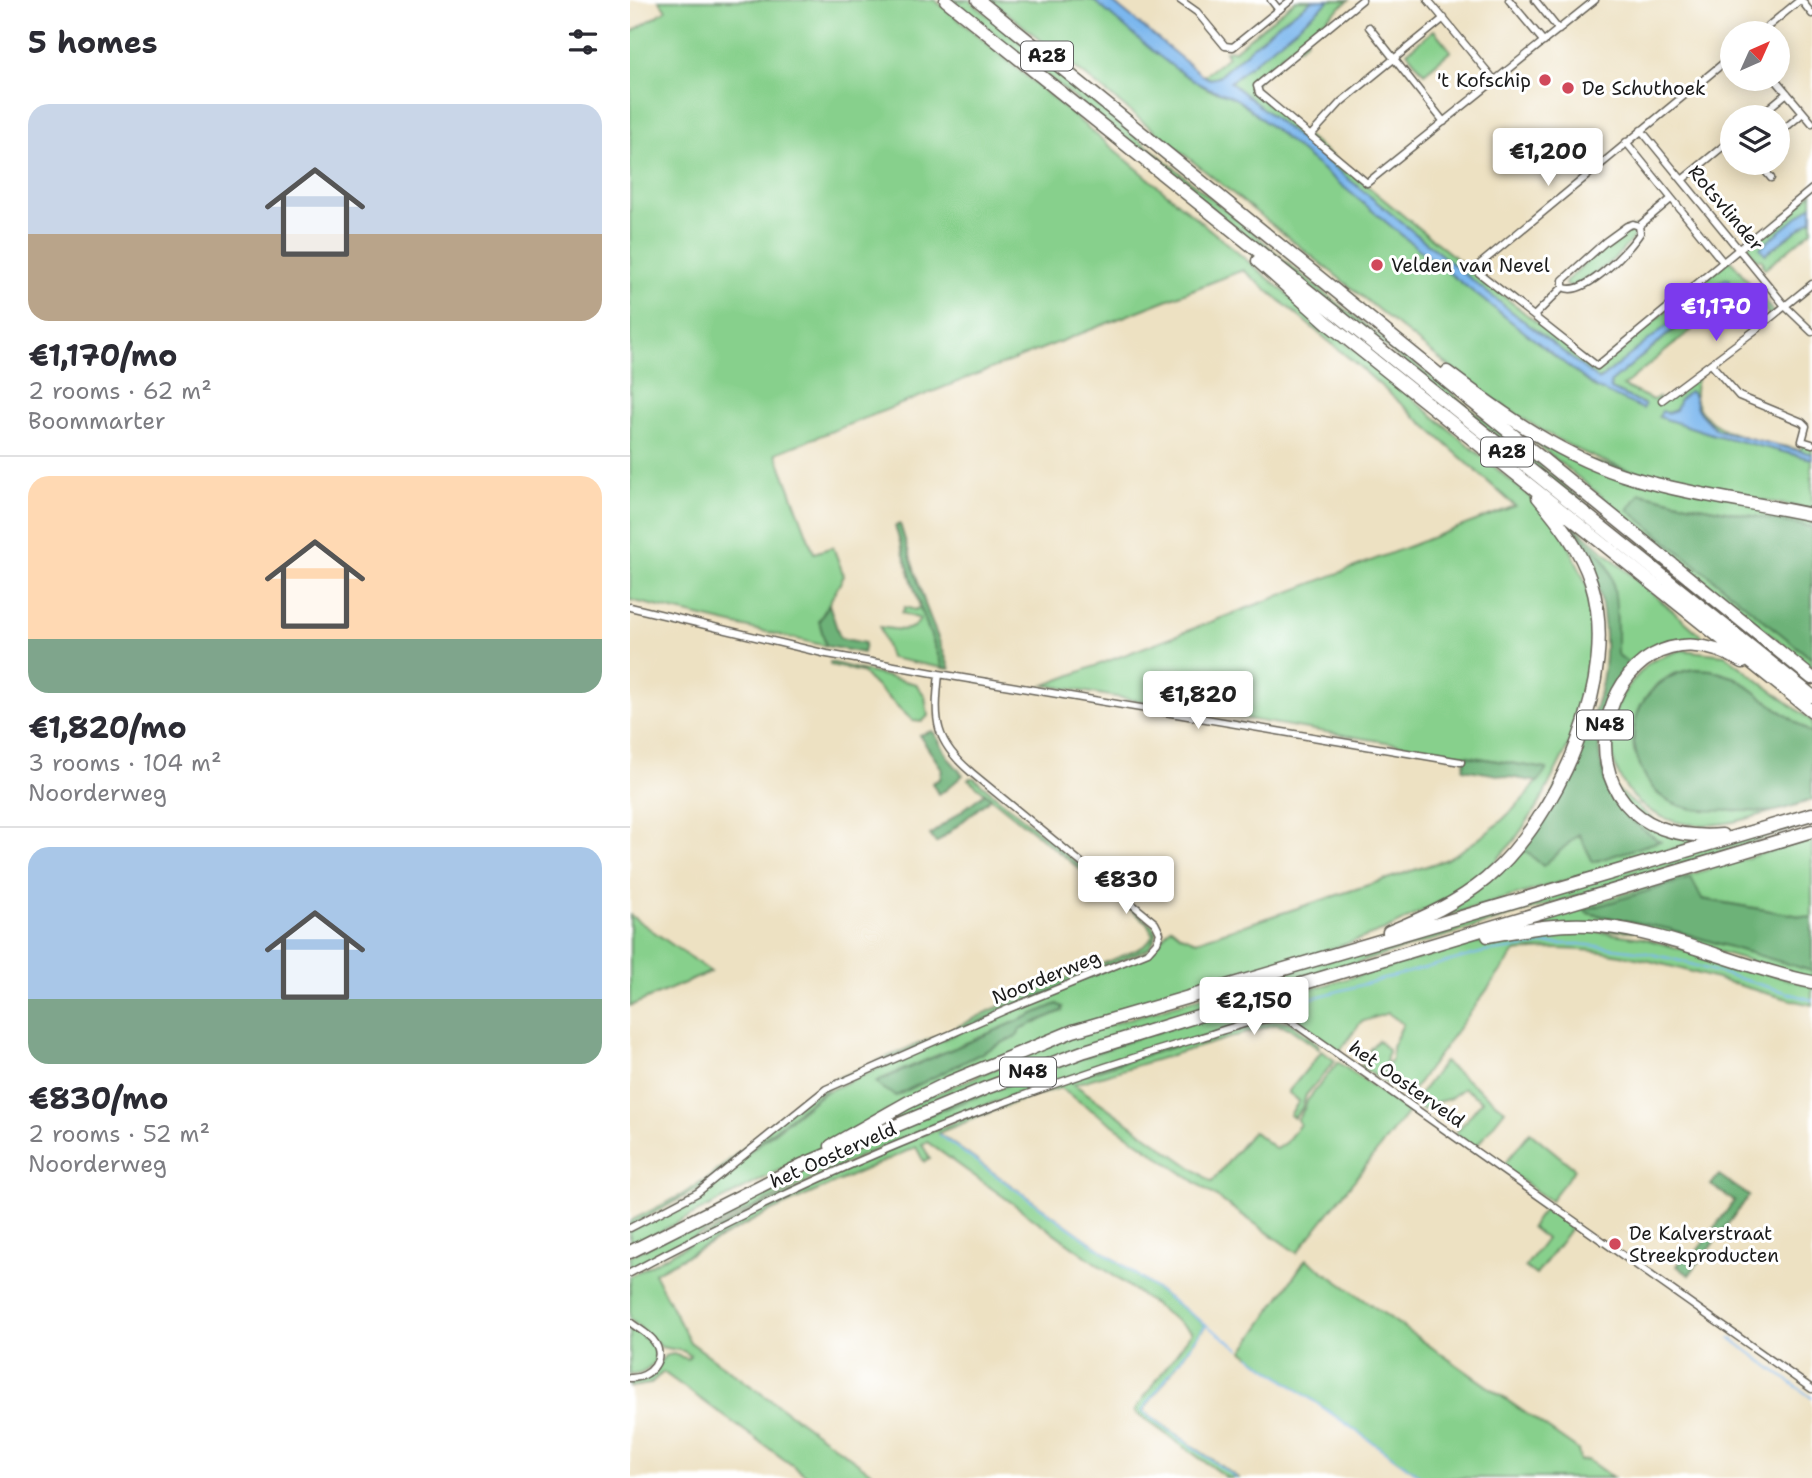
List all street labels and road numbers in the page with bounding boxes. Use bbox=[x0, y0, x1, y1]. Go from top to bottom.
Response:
road number: A28 bbox=[1021, 42, 1073, 70]
street label: Rotsvlinder bbox=[1683, 160, 1769, 256]
road number: A28 bbox=[1481, 438, 1533, 466]
road number: N48 bbox=[1577, 710, 1633, 740]
street label: Noorderweg bbox=[988, 944, 1104, 1010]
street label: het Oosterveld bbox=[1344, 1035, 1470, 1133]
road number: N48 bbox=[1000, 1058, 1056, 1086]
street label: het Oosterveld bbox=[766, 1116, 900, 1194]

